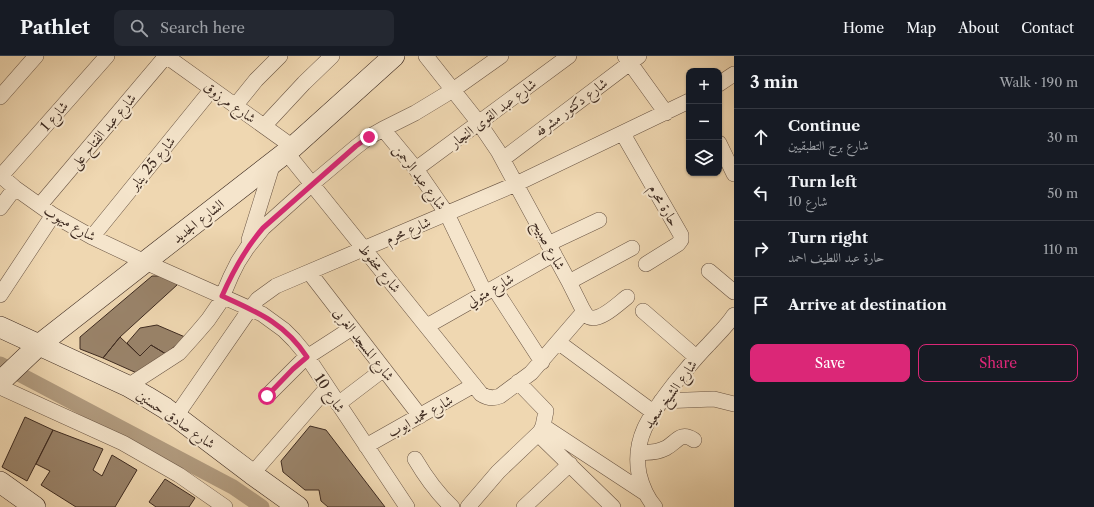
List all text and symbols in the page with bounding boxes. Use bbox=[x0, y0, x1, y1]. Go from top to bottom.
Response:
search box bbox=[114, 10, 394, 46]
text: Pathlet bbox=[20, 16, 90, 39]
icon: search bbox=[128, 17, 150, 39]
text: Search here bbox=[160, 18, 245, 37]
text: Home bbox=[843, 19, 884, 37]
text: Map bbox=[906, 19, 936, 37]
text: About bbox=[958, 19, 999, 37]
text: Contact bbox=[1021, 19, 1074, 37]
map controls bbox=[686, 68, 722, 176]
button: + bbox=[686, 68, 722, 104]
text: 3 min bbox=[750, 72, 799, 92]
street label: شارع دكتور مشرفه bbox=[531, 74, 613, 143]
text: Walk · 190 m bbox=[999, 74, 1078, 90]
street label: شارع عبد القوى النجار bbox=[445, 75, 542, 155]
street label: شارع مرزوق bbox=[199, 77, 260, 129]
street label: شارع عبد الفتاح على bbox=[66, 89, 143, 175]
street label: شارع 1 bbox=[36, 97, 74, 137]
button: − bbox=[686, 104, 722, 140]
text: Continue bbox=[788, 116, 860, 135]
icon: ahead bbox=[750, 126, 772, 148]
route end bbox=[360, 128, 378, 146]
text: 30 m bbox=[1047, 129, 1078, 145]
street label: شارع 25 يناير bbox=[124, 133, 181, 197]
text: شارع برج التطبقيين bbox=[788, 137, 869, 153]
button: layers bbox=[686, 140, 722, 176]
street label: شارع عبد الرحمن bbox=[387, 141, 451, 215]
text: Turn left bbox=[788, 172, 857, 191]
street label: حارة محرم bbox=[641, 181, 683, 231]
icon: left bbox=[750, 182, 772, 204]
text: 50 m bbox=[1047, 185, 1078, 201]
text: شارع 10 bbox=[788, 193, 828, 209]
street label: الشارع الجديد bbox=[168, 195, 229, 249]
street label: شارع ميهوب bbox=[39, 201, 100, 248]
street label: شارع محرم bbox=[383, 212, 435, 251]
street label: شارع صبيح bbox=[525, 217, 570, 275]
text: Turn right bbox=[788, 228, 868, 247]
icon: right bbox=[750, 238, 772, 260]
street label: شارع محفوظ bbox=[353, 240, 405, 298]
text: 110 m bbox=[1043, 241, 1078, 257]
text: حارة عبد اللطيف احمد bbox=[788, 249, 884, 265]
street label: شارع متولي bbox=[463, 269, 518, 313]
icon: arrive bbox=[750, 294, 772, 316]
text: Arrive at destination bbox=[788, 295, 947, 314]
street label: شارع المسجد الغربى bbox=[327, 304, 398, 386]
button: Save bbox=[750, 344, 910, 382]
button: Share bbox=[918, 344, 1078, 382]
street label: شارع الشيخ سعيد bbox=[639, 356, 704, 434]
street label: شارع 10 bbox=[308, 370, 349, 417]
street label: شارع صادق حسنين bbox=[132, 385, 219, 455]
route start bbox=[258, 387, 276, 405]
street label: شارع محمد ايوب bbox=[384, 391, 457, 444]

